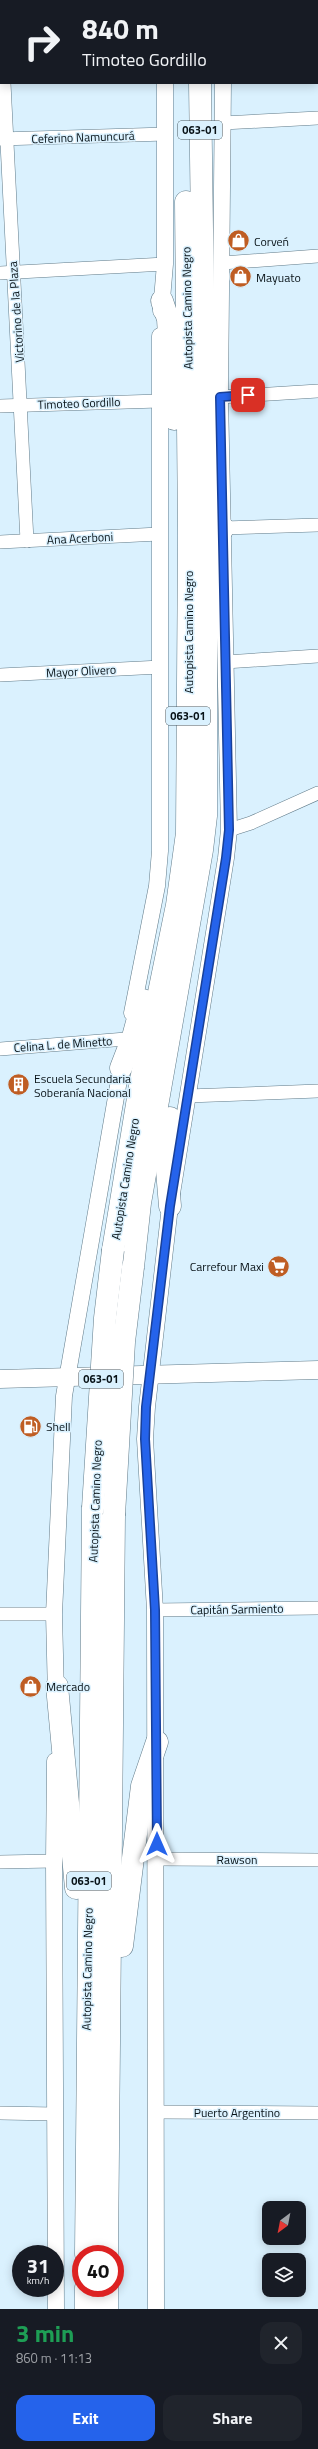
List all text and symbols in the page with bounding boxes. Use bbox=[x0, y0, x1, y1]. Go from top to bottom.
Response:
text: 840 m bbox=[82, 7, 159, 50]
icon: right bbox=[16, 16, 68, 68]
text: Timoteo Gordillo bbox=[82, 46, 207, 73]
road number: 063-01 bbox=[178, 121, 222, 139]
street label: Ceferino Namuncurá bbox=[31, 126, 135, 148]
shop icon: Corveń bbox=[225, 228, 251, 254]
place label: Corveń bbox=[254, 232, 289, 251]
street label: Autopista Camino Negro bbox=[176, 246, 198, 370]
street label: Victorino de la Plaza bbox=[3, 261, 29, 363]
shop icon: Mayuato bbox=[227, 264, 253, 290]
place label: Mayuato bbox=[256, 268, 301, 287]
pin bbox=[231, 378, 265, 412]
icon: arrive bbox=[237, 384, 259, 406]
street label: Timoteo Gordillo bbox=[37, 392, 121, 414]
street label: Ana Acerboni bbox=[46, 527, 114, 549]
street label: Autopista Camino Negro bbox=[179, 571, 198, 693]
street label: Mayor Olivero bbox=[45, 660, 117, 682]
road number: 063-01 bbox=[166, 707, 210, 725]
street label: Celina L. de Minetto bbox=[13, 1031, 113, 1057]
place label: Escuela Secundaria Soberanía Nacional bbox=[34, 1069, 131, 1102]
building icon: Escuela Secundaria Soberanía Nacional bbox=[6, 1072, 32, 1098]
street label: Autopista Camino Negro bbox=[106, 1117, 144, 1241]
supermarket icon: Carrefour Maxi bbox=[266, 1253, 292, 1279]
place label: Carrefour Maxi bbox=[190, 1257, 264, 1276]
road number: 063-01 bbox=[79, 1370, 123, 1388]
fuel station icon: Shell bbox=[18, 1413, 44, 1439]
place label: Shell bbox=[46, 1417, 71, 1436]
street label: Autopista Camino Negro bbox=[83, 1439, 107, 1563]
street label: Capitán Sarmiento bbox=[190, 1599, 284, 1619]
shop icon: Mercado bbox=[18, 1673, 44, 1699]
place label: Mercado bbox=[46, 1677, 90, 1696]
position arrow bbox=[136, 1823, 178, 1865]
street label: Rawson bbox=[217, 1850, 257, 1869]
road number: 063-01 bbox=[67, 1872, 111, 1890]
street label: Autopista Camino Negro bbox=[76, 1907, 98, 2031]
street label: Puerto Argentino bbox=[194, 2103, 280, 2122]
north arrow bbox=[262, 2201, 306, 2245]
map controls bbox=[262, 2201, 306, 2297]
speed limit sign: 40 bbox=[72, 2245, 124, 2297]
text: 31 bbox=[27, 2250, 49, 2281]
button: layers bbox=[262, 2253, 306, 2297]
text: km/h bbox=[27, 2273, 49, 2288]
text: 3 min bbox=[16, 2315, 74, 2351]
button: close bbox=[260, 2322, 302, 2364]
text: 860 m · 11:13 bbox=[16, 2348, 92, 2368]
button: Exit bbox=[16, 2395, 155, 2441]
button: Share bbox=[163, 2395, 302, 2441]

